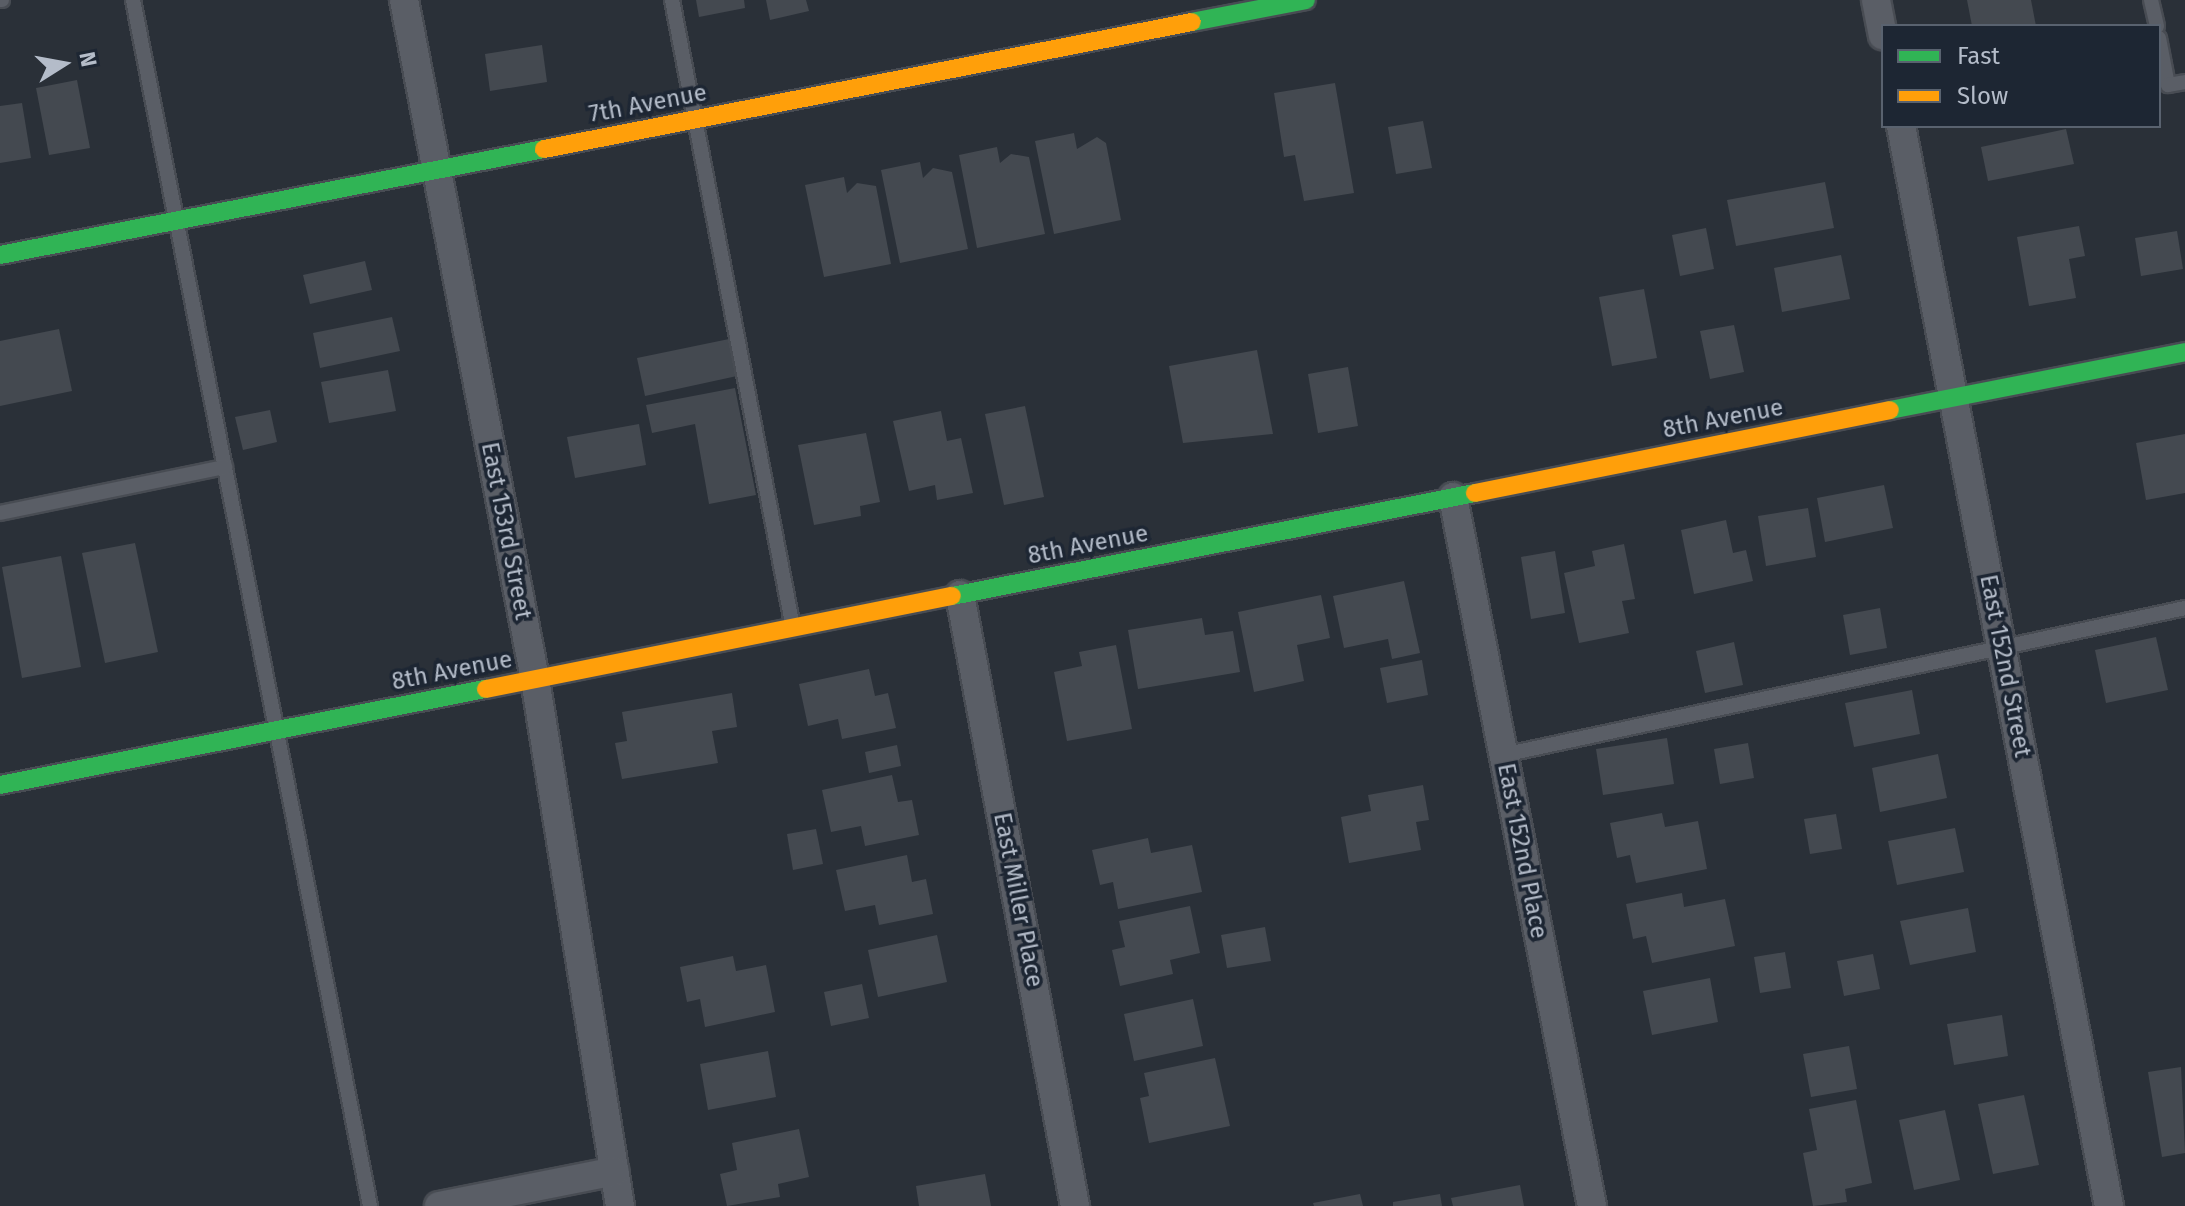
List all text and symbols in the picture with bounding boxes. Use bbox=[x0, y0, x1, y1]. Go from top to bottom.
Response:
north arrow bbox=[24, 24, 104, 104]
legend bbox=[1881, 24, 2161, 128]
text: Fast bbox=[1957, 42, 2000, 70]
text: N bbox=[73, 50, 103, 69]
street label: 7th Avenue bbox=[587, 78, 709, 130]
text: Slow bbox=[1957, 82, 2008, 110]
street label: 8th Avenue bbox=[1660, 393, 1786, 445]
street label: East 153rd Street bbox=[475, 440, 537, 622]
street label: 8th Avenue bbox=[1025, 519, 1151, 571]
street label: East 152nd Street bbox=[1973, 572, 2037, 760]
street label: 8th Avenue bbox=[389, 645, 515, 697]
street label: East 152nd Place bbox=[1491, 761, 1553, 941]
street label: East Miller Place bbox=[987, 810, 1049, 990]

